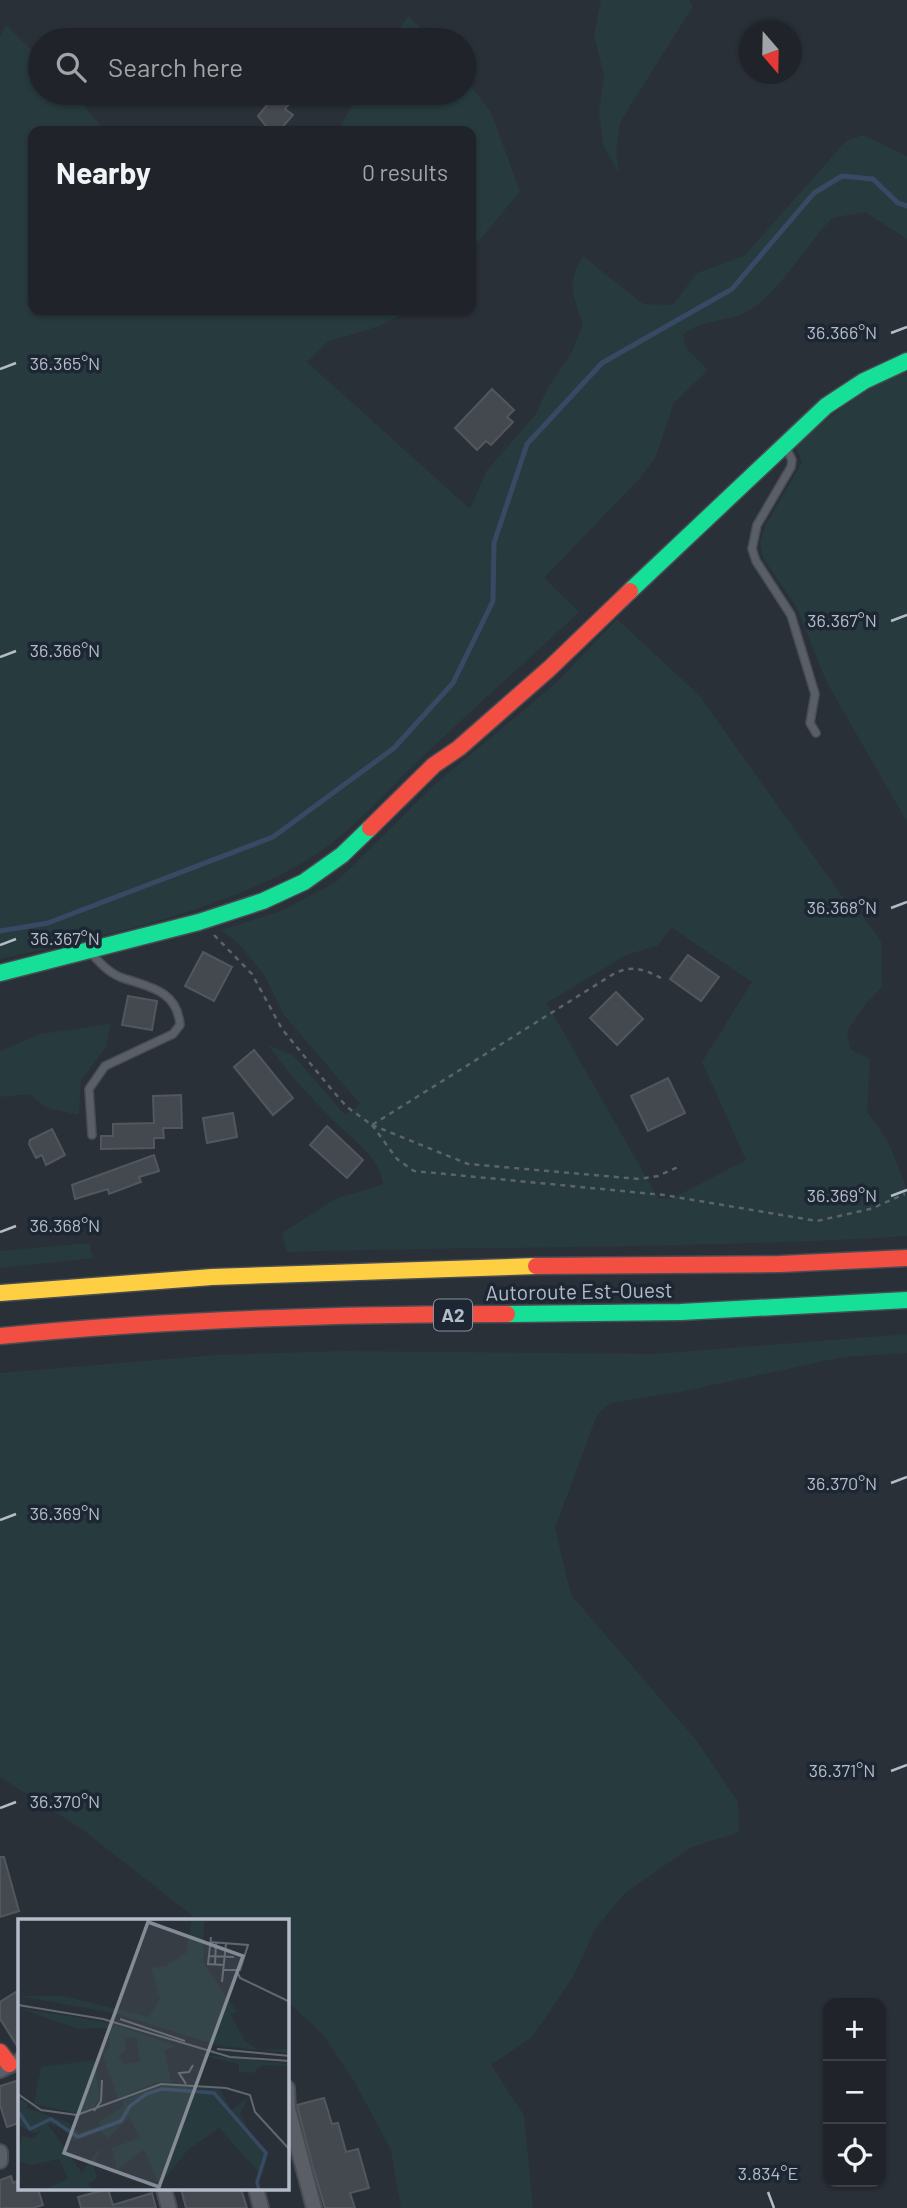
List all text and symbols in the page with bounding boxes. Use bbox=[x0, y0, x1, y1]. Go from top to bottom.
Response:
north arrow bbox=[739, 21, 802, 84]
search box bbox=[28, 28, 476, 105]
icon: search bbox=[52, 48, 90, 86]
text: Search here bbox=[108, 51, 243, 82]
text: Nearby bbox=[56, 154, 151, 190]
text: 0 results bbox=[362, 158, 448, 186]
text: 36.366°N bbox=[807, 321, 877, 343]
text: 36.365°N bbox=[30, 352, 100, 374]
text: 36.367°N bbox=[807, 609, 877, 631]
text: 36.366°N bbox=[30, 639, 100, 661]
text: 36.368°N bbox=[807, 896, 877, 918]
text: 36.367°N bbox=[30, 927, 100, 949]
text: 36.369°N bbox=[807, 1184, 877, 1206]
text: 36.368°N bbox=[30, 1214, 100, 1236]
street label: Autoroute Est-Ouest bbox=[485, 1276, 673, 1305]
road number: A2 bbox=[434, 1300, 472, 1330]
text: 36.370°N bbox=[807, 1472, 877, 1494]
text: 36.369°N bbox=[30, 1502, 100, 1524]
text: 36.371°N bbox=[809, 1759, 875, 1781]
text: 36.370°N bbox=[30, 1790, 100, 1812]
inset map bbox=[18, 1919, 289, 2190]
map controls bbox=[823, 1998, 886, 2187]
button: + bbox=[823, 1998, 886, 2061]
button: − bbox=[823, 2061, 886, 2124]
button: locate bbox=[823, 2124, 886, 2187]
text: 3.834°E bbox=[738, 2162, 798, 2184]

